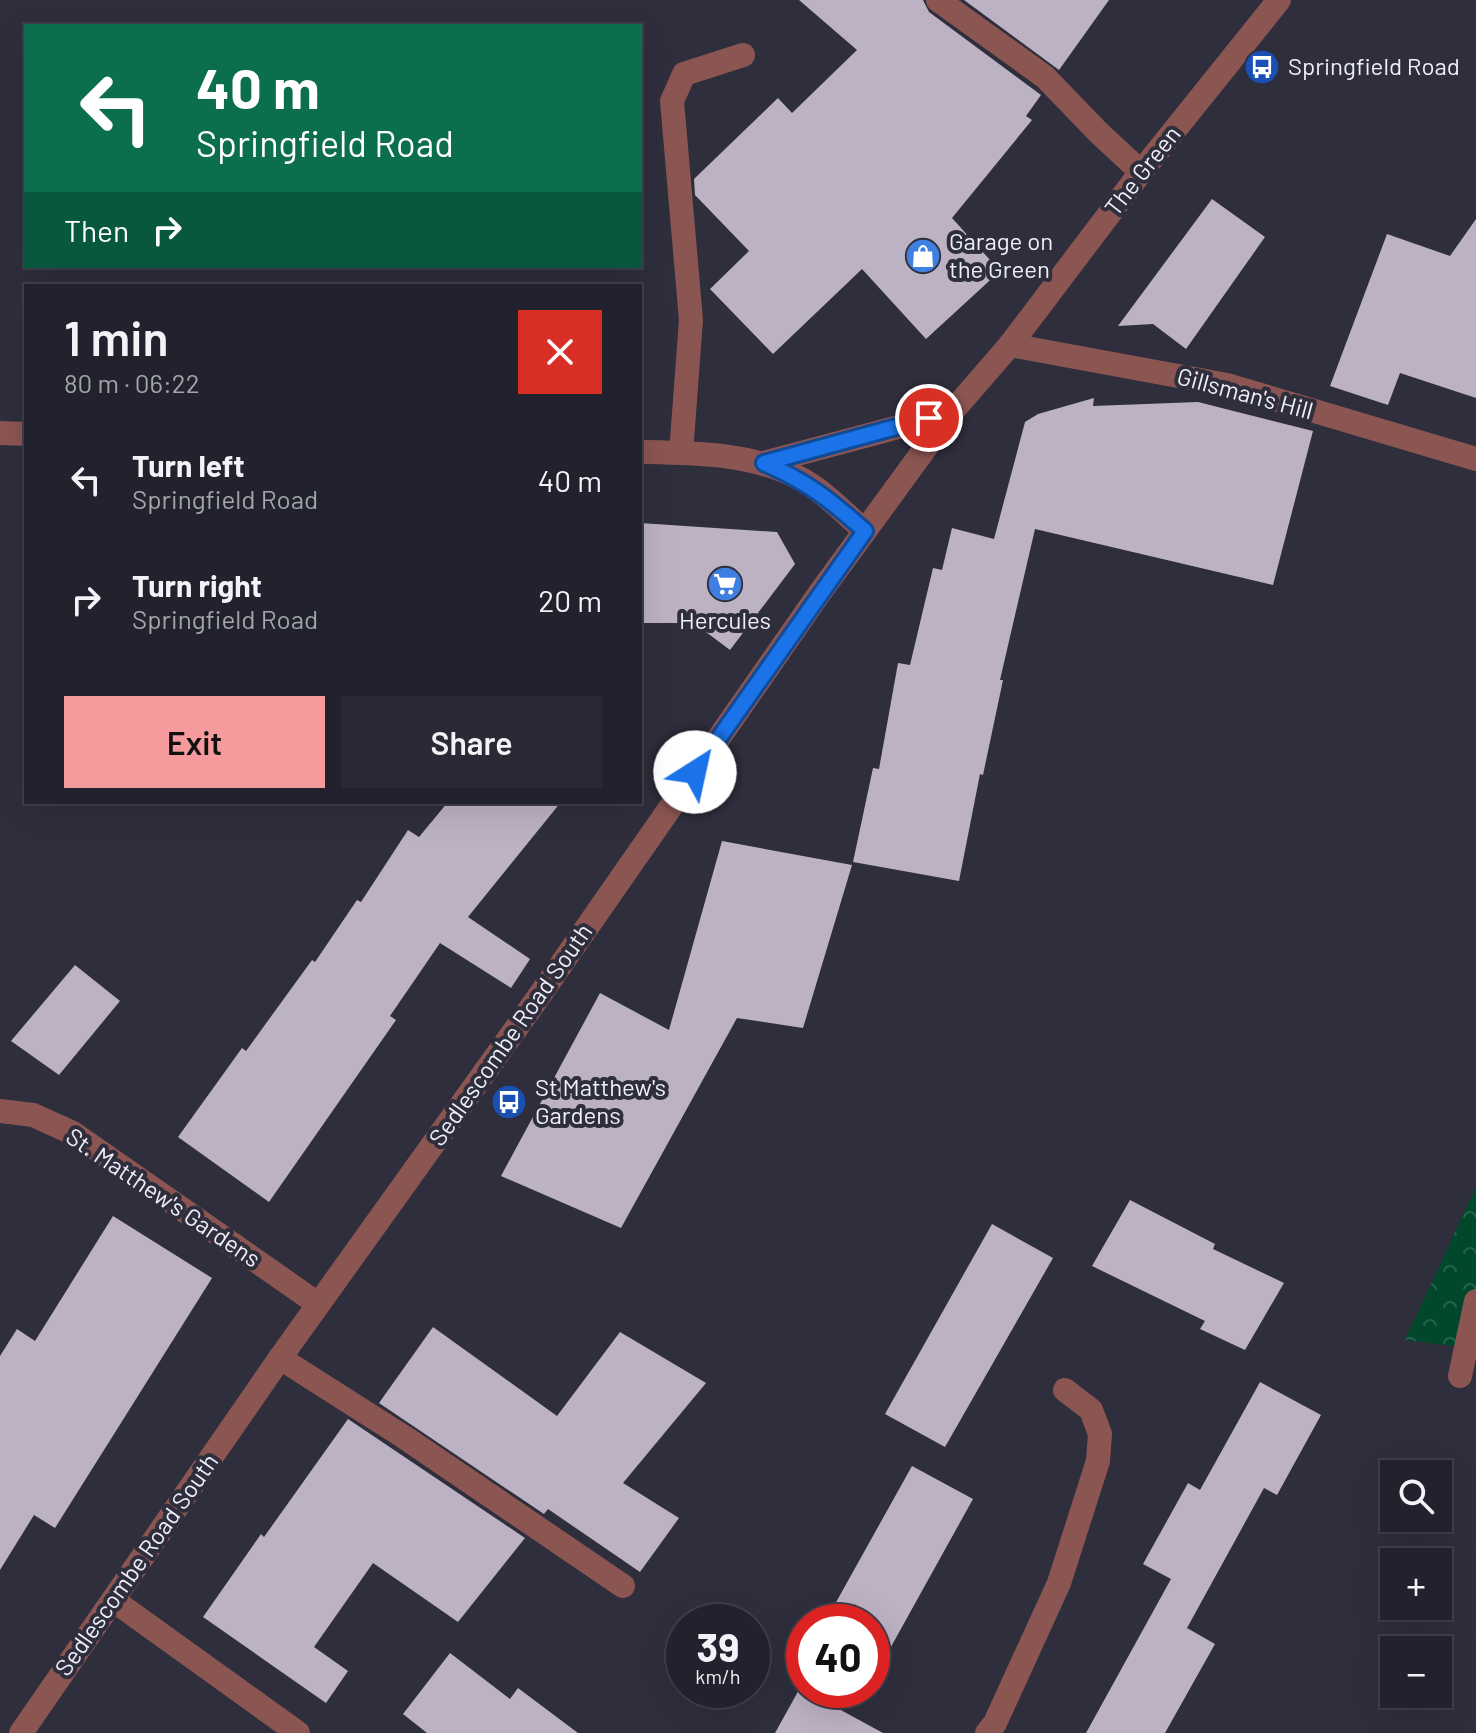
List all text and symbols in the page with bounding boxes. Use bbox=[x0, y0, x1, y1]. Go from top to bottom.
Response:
bus stop icon: Springfield Road bbox=[1243, 48, 1281, 86]
place label: Springfield Road bbox=[1288, 51, 1460, 80]
text: 40 m bbox=[196, 53, 320, 120]
icon: left bbox=[64, 56, 168, 160]
street label: The Green bbox=[1098, 119, 1186, 221]
text: Springfield Road bbox=[196, 121, 454, 164]
icon: right bbox=[145, 208, 189, 252]
text: Then bbox=[64, 212, 129, 248]
place label: Garage on the Green bbox=[949, 226, 1053, 283]
shop icon: Garage on the Green bbox=[904, 237, 942, 275]
text: 1 min bbox=[64, 308, 169, 366]
button: close bbox=[518, 310, 602, 394]
street label: Gillsman's Hill bbox=[1174, 360, 1317, 425]
text: 80 m · 06:22 bbox=[64, 367, 200, 398]
pin bbox=[895, 384, 963, 452]
icon: arrive bbox=[907, 396, 951, 440]
text: Turn left bbox=[132, 447, 245, 483]
icon: left bbox=[64, 458, 108, 502]
text: 40 m bbox=[538, 462, 602, 498]
text: Springfield Road bbox=[132, 483, 318, 514]
supermarket icon: Hercules bbox=[706, 565, 744, 603]
text: Turn right bbox=[132, 567, 262, 603]
icon: right bbox=[64, 578, 108, 622]
text: 20 m bbox=[538, 582, 602, 618]
text: Springfield Road bbox=[132, 603, 318, 634]
place label: Hercules bbox=[679, 605, 771, 634]
button: Exit bbox=[64, 696, 325, 788]
button: Share bbox=[341, 696, 602, 788]
position arrow bbox=[653, 730, 737, 814]
street label: Sedlescombe Road South bbox=[422, 917, 598, 1151]
place label: St Matthew's Gardens bbox=[535, 1072, 666, 1129]
bus stop icon: St Matthew's Gardens bbox=[490, 1083, 528, 1121]
street label: St. Matthew's Gardens bbox=[61, 1121, 267, 1273]
street label: Sedlescombe Road South bbox=[48, 1447, 224, 1681]
map controls bbox=[1380, 1460, 1452, 1708]
button: search bbox=[1380, 1460, 1452, 1532]
button: + bbox=[1380, 1548, 1452, 1620]
speed limit sign: 40 bbox=[786, 1604, 890, 1708]
text: 39 bbox=[697, 1622, 739, 1670]
button: − bbox=[1380, 1636, 1452, 1708]
text: km/h bbox=[695, 1664, 741, 1688]

